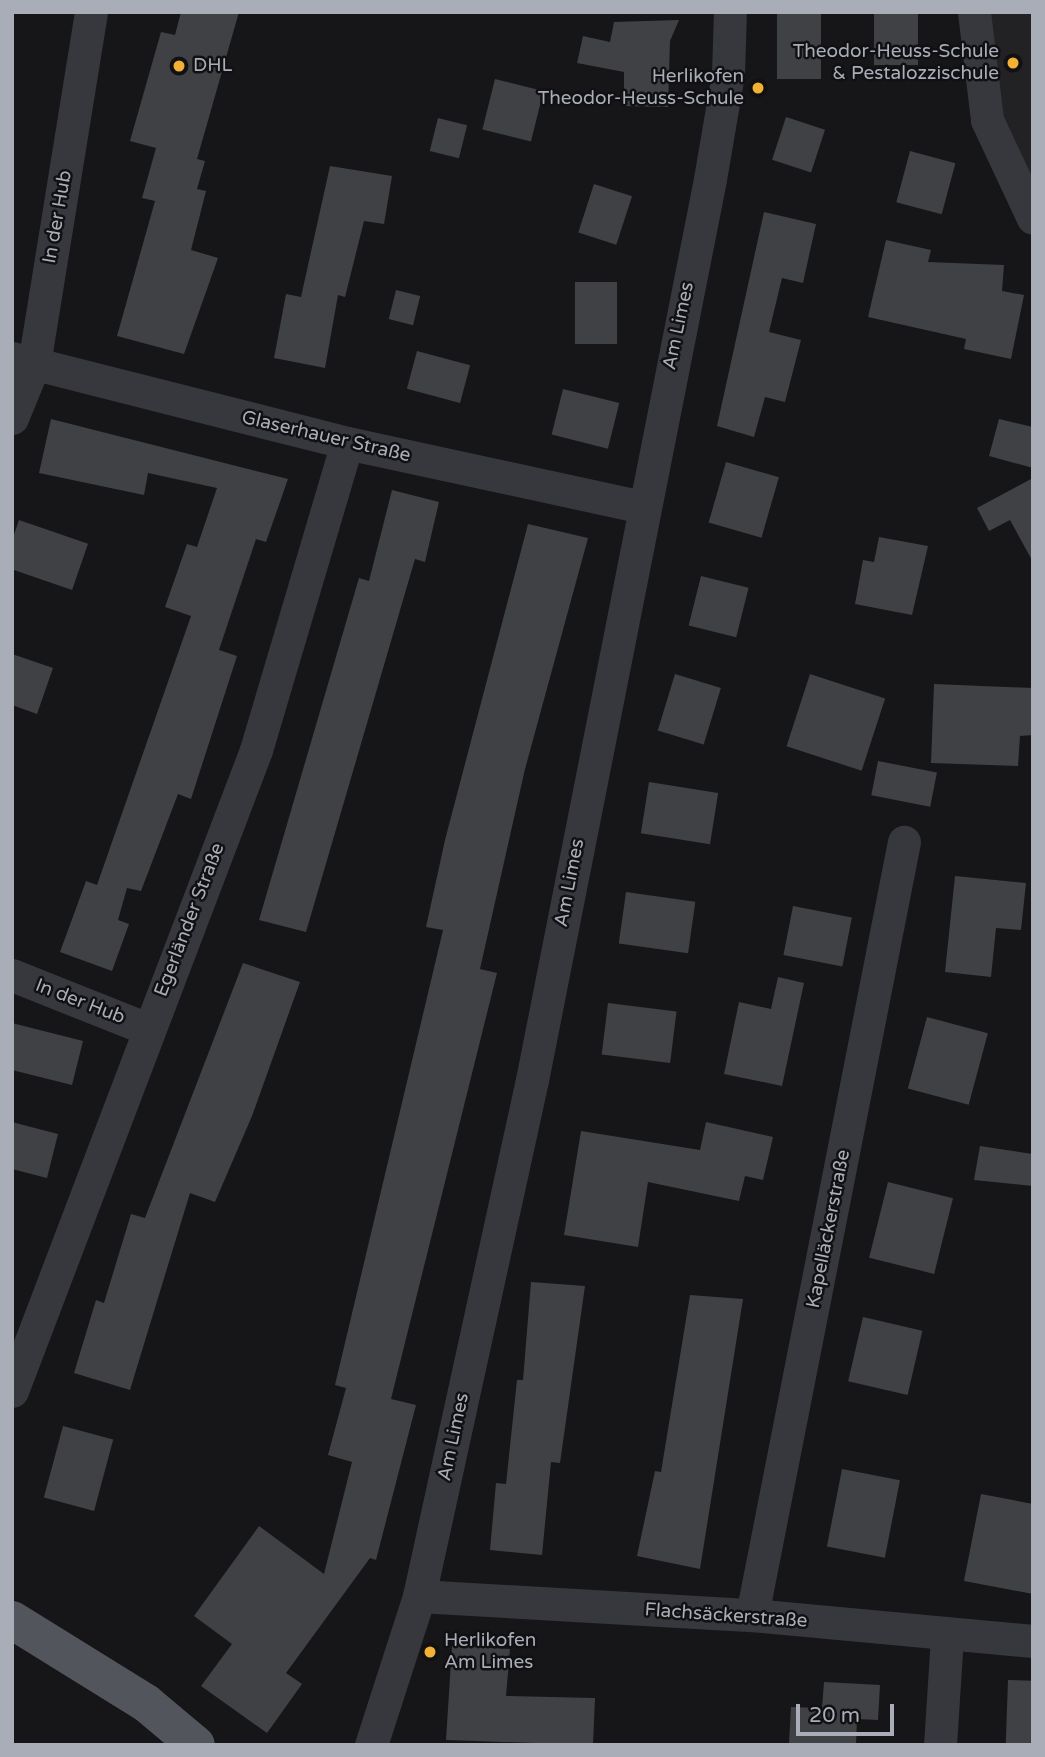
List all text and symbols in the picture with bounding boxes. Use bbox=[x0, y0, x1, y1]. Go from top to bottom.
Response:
place label: Theodor-Heuss-Schule & Pestalozzischule bbox=[793, 41, 999, 85]
place label: DHL bbox=[193, 55, 233, 77]
marker: Theodor-Heuss-Schule & Pestalozzischule bbox=[1005, 55, 1021, 71]
marker: DHL bbox=[171, 58, 187, 74]
place label: Herlikofen Theodor-Heuss-Schule bbox=[538, 66, 744, 110]
marker: Herlikofen Theodor-Heuss-Schule bbox=[750, 80, 766, 96]
street label: In der Hub bbox=[39, 169, 77, 265]
street label: Am Limes bbox=[659, 280, 699, 372]
street label: Glaserhauer Straße bbox=[239, 406, 413, 468]
street label: Am Limes bbox=[550, 837, 590, 929]
street label: Egerländer Straße bbox=[150, 840, 230, 1000]
street label: In der Hub bbox=[32, 974, 128, 1030]
street label: Kapelläckerstraße bbox=[802, 1148, 856, 1310]
street label: Am Limes bbox=[434, 1391, 474, 1483]
street label: Flachsäckerstraße bbox=[644, 1599, 808, 1633]
place label: Herlikofen Am Limes bbox=[444, 1630, 536, 1674]
marker: Herlikofen Am Limes bbox=[422, 1644, 438, 1660]
scale bar bbox=[800, 1690, 898, 1734]
text: 20 m bbox=[809, 1703, 860, 1728]

